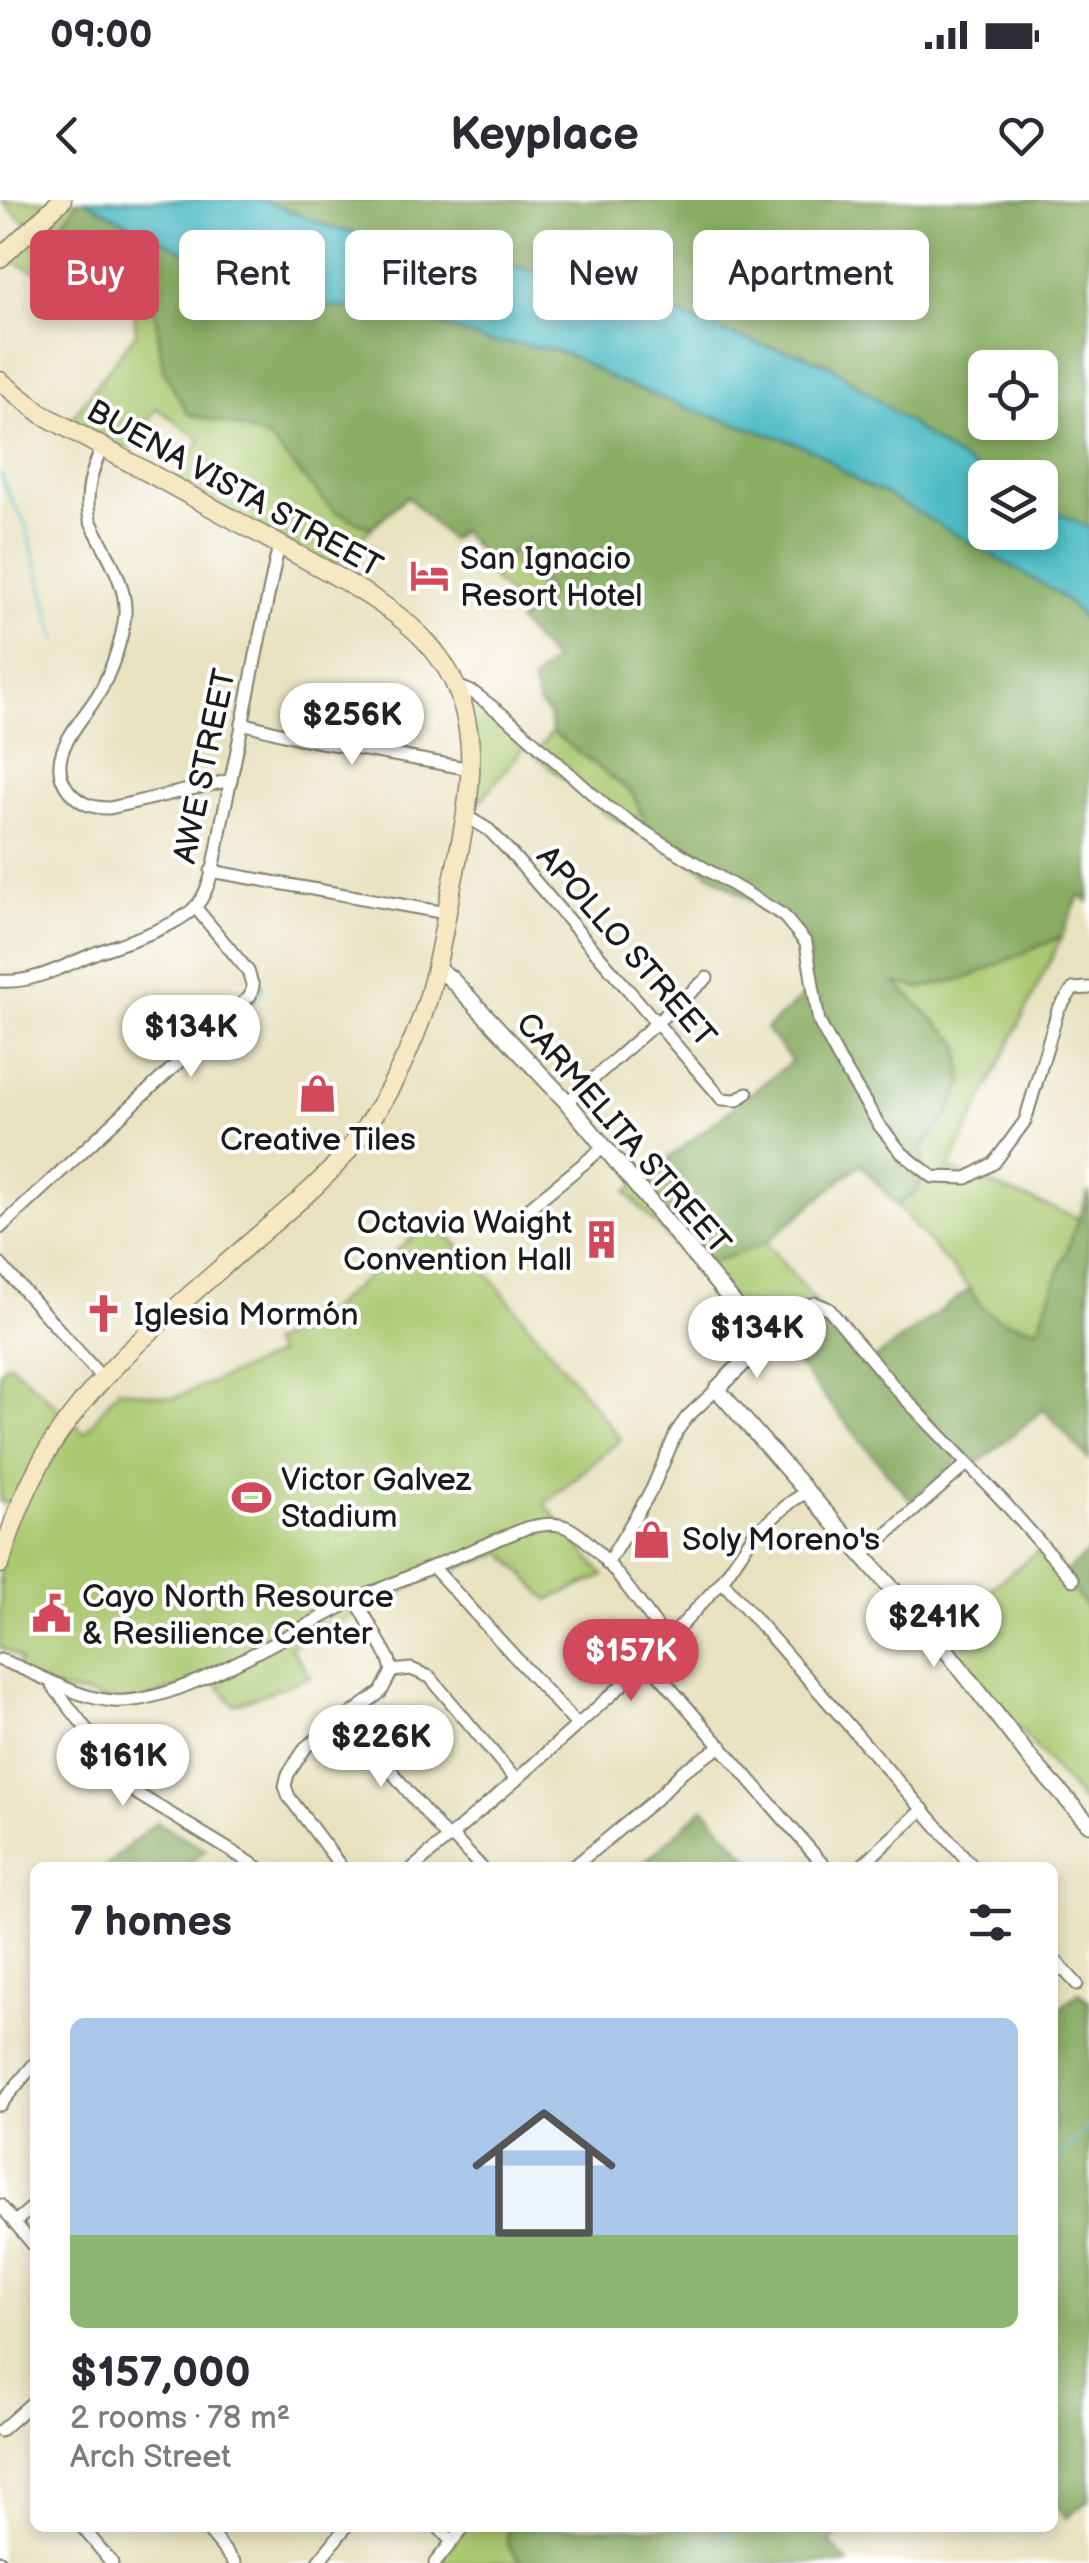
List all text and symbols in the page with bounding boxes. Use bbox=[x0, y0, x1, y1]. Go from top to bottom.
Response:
text: 09:00 bbox=[50, 13, 152, 58]
icon: back bbox=[40, 108, 95, 163]
text: Keyplace bbox=[450, 108, 639, 163]
icon: heart bbox=[994, 108, 1049, 163]
chip: Buy bbox=[30, 230, 159, 320]
chip: Rent bbox=[179, 230, 325, 320]
chip: Filters bbox=[345, 230, 513, 320]
chip: New bbox=[533, 230, 673, 320]
chip: Apartment bbox=[693, 230, 929, 320]
map controls bbox=[968, 350, 1058, 550]
button: locate bbox=[968, 350, 1058, 440]
street label: BUENA VISTA STREET bbox=[80, 392, 389, 587]
button: layers bbox=[968, 460, 1058, 550]
place label: San Ignacio Resort Hotel bbox=[460, 540, 642, 616]
hotel icon: San Ignacio Resort Hotel bbox=[409, 555, 451, 597]
street label: AWE STREET bbox=[166, 665, 245, 867]
pin: $256K bbox=[282, 683, 422, 768]
text: $256K bbox=[302, 696, 402, 735]
street label: APOLLO STREET bbox=[528, 838, 724, 1056]
pin: $134K bbox=[121, 995, 261, 1080]
street label: CARMELITA STREET bbox=[507, 1005, 739, 1263]
text: $134K bbox=[144, 1008, 238, 1047]
shop icon: Creative Tiles bbox=[297, 1073, 339, 1115]
place label: Creative Tiles bbox=[220, 1121, 416, 1160]
place label: Octavia Waight Convention Hall bbox=[343, 1204, 572, 1280]
building icon: Octavia Waight Convention Hall bbox=[581, 1219, 623, 1261]
church icon: Iglesia Mormón bbox=[83, 1293, 125, 1335]
place label: Iglesia Mormón bbox=[134, 1296, 358, 1335]
pin: $134K bbox=[687, 1296, 827, 1381]
text: $134K bbox=[710, 1309, 804, 1348]
place label: Victor Galvez Stadium bbox=[281, 1461, 472, 1537]
sports icon: Victor Galvez Stadium bbox=[230, 1476, 272, 1518]
shop icon: Soly Moreno's bbox=[631, 1518, 673, 1560]
place label: Soly Moreno's bbox=[682, 1521, 880, 1560]
place label: Cayo North Resource & Resilience Center bbox=[82, 1578, 394, 1654]
pin: $241K bbox=[864, 1585, 1004, 1670]
public building icon: Cayo North Resource & Resilience Center bbox=[31, 1593, 73, 1635]
text: $241K bbox=[888, 1598, 980, 1637]
pin: $157K bbox=[561, 1619, 701, 1704]
text: $157K bbox=[585, 1632, 677, 1671]
pin: $226K bbox=[311, 1705, 451, 1790]
text: $226K bbox=[331, 1718, 431, 1757]
pin: $161K bbox=[53, 1724, 193, 1809]
text: $161K bbox=[78, 1737, 168, 1776]
icon: filters bbox=[963, 1895, 1018, 1950]
text: 7 homes bbox=[70, 1897, 232, 1948]
icon: home bbox=[454, 2083, 634, 2263]
text: $157,000 bbox=[70, 2348, 251, 2399]
text: 2 rooms · 78 m² bbox=[70, 2399, 290, 2438]
text: Arch Street bbox=[70, 2438, 231, 2477]

